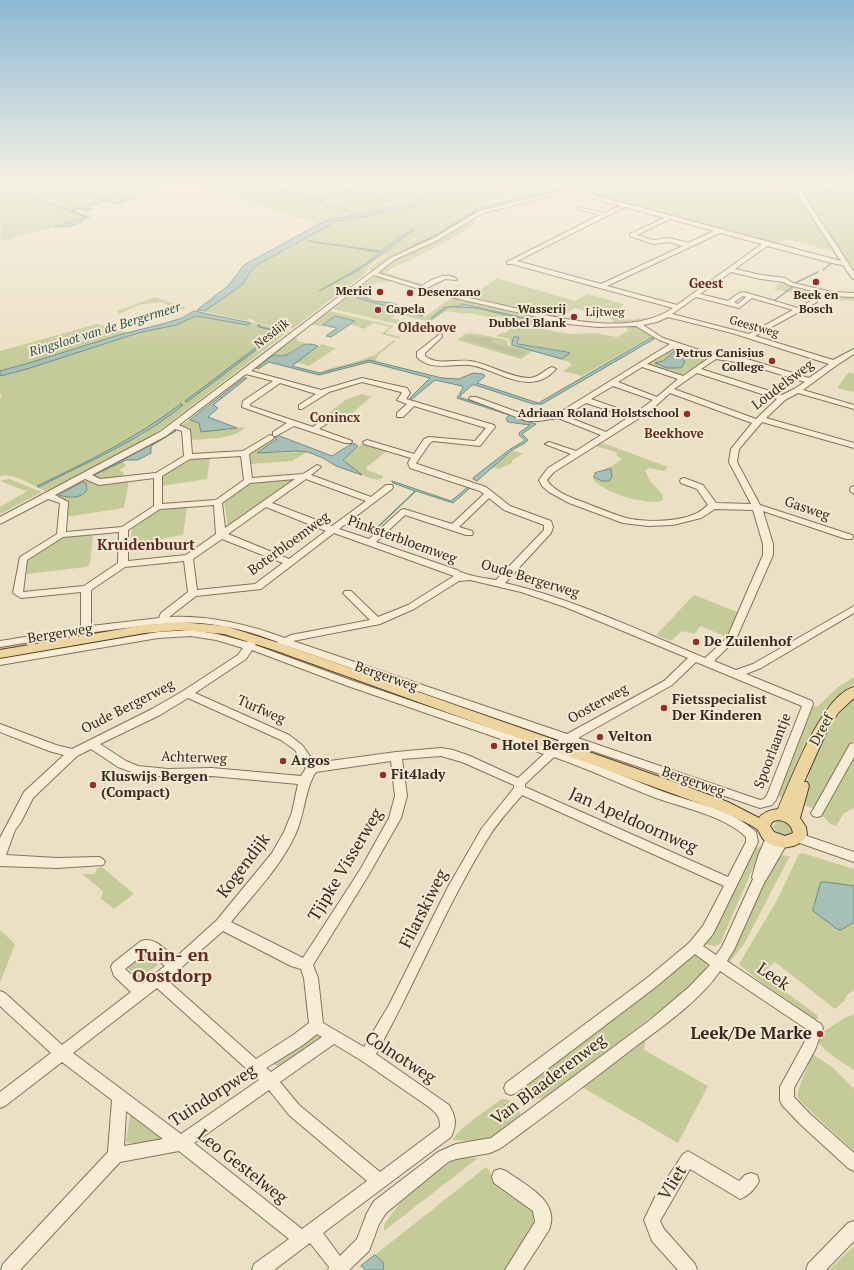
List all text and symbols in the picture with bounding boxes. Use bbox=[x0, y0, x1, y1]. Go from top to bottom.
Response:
district label: Geest bbox=[689, 276, 723, 292]
marker: Beek en Bosch bbox=[811, 277, 821, 287]
place label: Merici bbox=[335, 285, 372, 299]
place label: Desenzano bbox=[418, 286, 481, 300]
marker: Merici bbox=[375, 287, 385, 297]
marker: Desenzano bbox=[405, 288, 415, 298]
place label: Beek en Bosch bbox=[793, 289, 839, 317]
water label: Ringsloot van de Bergermeer bbox=[28, 300, 182, 360]
place label: Capela bbox=[386, 303, 425, 317]
place label: Wasserij Dubbel Blank bbox=[489, 303, 566, 331]
marker: Capela bbox=[373, 305, 383, 315]
street label: Lijtweg bbox=[585, 306, 625, 320]
marker: Wasserij Dubbel Blank bbox=[569, 312, 579, 322]
street label: Geestweg bbox=[728, 313, 780, 341]
street label: Nesdijk bbox=[252, 316, 292, 352]
district label: Oldehove bbox=[398, 320, 456, 336]
place label: Petrus Canisius College bbox=[676, 347, 764, 375]
street label: Loudelsweg bbox=[749, 356, 817, 414]
marker: Petrus Canisius College bbox=[767, 356, 777, 366]
place label: Adriaan Roland Holstschool bbox=[518, 407, 679, 421]
marker: Adriaan Roland Holstschool bbox=[682, 409, 692, 419]
district label: Conincx bbox=[310, 410, 360, 426]
district label: Beekhove bbox=[644, 426, 704, 442]
street label: Gasweg bbox=[782, 493, 832, 525]
street label: Boterbloemweg bbox=[245, 509, 333, 579]
street label: Pinksterbloemweg bbox=[345, 512, 459, 568]
district label: Kruidenbuurt bbox=[97, 537, 195, 555]
street label: Oude Bergerweg bbox=[479, 556, 581, 602]
street label: Bergerweg bbox=[26, 621, 94, 647]
place label: De Zuilenhof bbox=[704, 634, 791, 650]
marker: De Zuilenhof bbox=[691, 637, 701, 647]
street label: Bergerweg bbox=[352, 658, 420, 696]
street label: Oude Bergerweg bbox=[79, 676, 177, 738]
street label: Oosterweg bbox=[565, 681, 631, 727]
street label: Turfweg bbox=[234, 692, 288, 728]
place label: Fietsspecialist Der Kinderen bbox=[672, 692, 767, 724]
marker: Fietsspecialist Der Kinderen bbox=[659, 703, 669, 713]
street label: Spoorlaantje bbox=[751, 711, 795, 791]
street label: Dreef bbox=[806, 711, 838, 749]
place label: Velton bbox=[608, 729, 652, 745]
marker: Velton bbox=[595, 732, 605, 742]
place label: Hotel Bergen bbox=[502, 738, 590, 754]
marker: Hotel Bergen bbox=[489, 741, 499, 751]
street label: Achterweg bbox=[161, 748, 227, 768]
place label: Argos bbox=[291, 753, 330, 769]
marker: Argos bbox=[278, 756, 288, 766]
street label: Bergerweg bbox=[659, 763, 727, 801]
place label: Fit4lady bbox=[391, 767, 445, 783]
place label: Kluswijs Bergen (Compact) bbox=[101, 769, 208, 802]
marker: Fit4lady bbox=[378, 770, 388, 780]
marker: Kluswijs Bergen (Compact) bbox=[88, 780, 98, 790]
street label: Jan Apeldoornweg bbox=[566, 784, 700, 858]
street label: Tjipke Visserweg bbox=[304, 805, 388, 925]
street label: Kogendijk bbox=[213, 830, 275, 902]
street label: Filarskiweg bbox=[396, 866, 452, 952]
district label: Tuin- en Oostdorp bbox=[132, 945, 212, 988]
street label: Leek bbox=[753, 959, 793, 995]
place label: Leek/De Marke bbox=[690, 1024, 812, 1044]
street label: Colnotweg bbox=[361, 1028, 439, 1088]
marker: Leek/De Marke bbox=[815, 1029, 825, 1039]
street label: Van Blaaderenweg bbox=[488, 1030, 610, 1130]
street label: Tuindorpweg bbox=[166, 1060, 260, 1132]
street label: Leo Gestelweg bbox=[193, 1126, 291, 1208]
street label: Vliet bbox=[655, 1162, 691, 1204]

